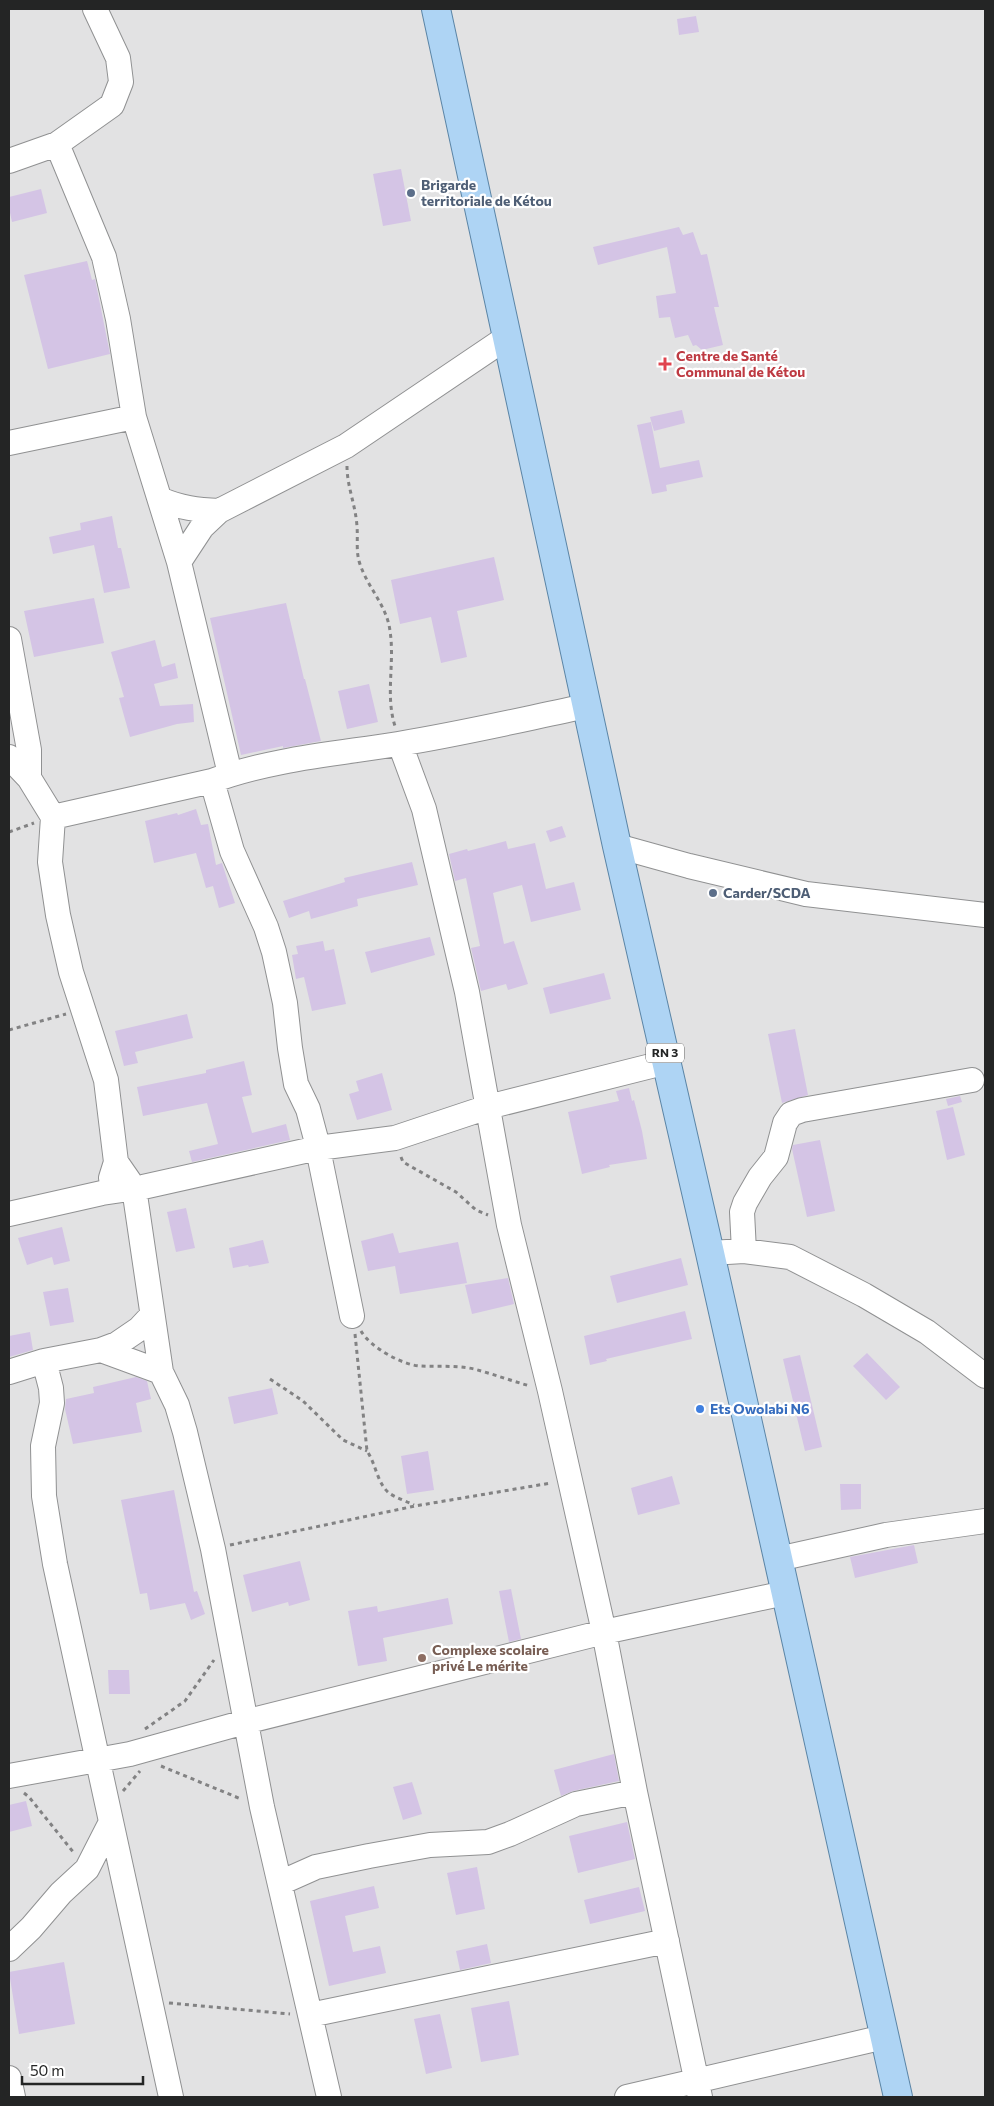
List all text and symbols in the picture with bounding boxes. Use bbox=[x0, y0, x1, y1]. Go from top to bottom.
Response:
place label: Brigarde territoriale de Kétou bbox=[421, 176, 552, 209]
marker: Brigarde territoriale de Kétou bbox=[405, 187, 417, 199]
place label: Centre de Santé Communal de Kétou bbox=[676, 347, 805, 380]
marker: Centre de Santé Communal de Kétou bbox=[658, 357, 672, 371]
place label: Carder/SCDA bbox=[723, 884, 811, 901]
marker: Carder/SCDA bbox=[707, 887, 719, 899]
road number: RN 3 bbox=[646, 1044, 684, 1062]
place label: Ets Owolabi N6 bbox=[710, 1400, 810, 1417]
marker: Ets Owolabi N6 bbox=[694, 1403, 706, 1415]
place label: Complexe scolaire privé Le mérite bbox=[432, 1641, 549, 1674]
marker: Complexe scolaire privé Le mérite bbox=[416, 1652, 428, 1664]
scale bar bbox=[22, 2054, 144, 2086]
text: 50 m bbox=[30, 2061, 64, 2079]

